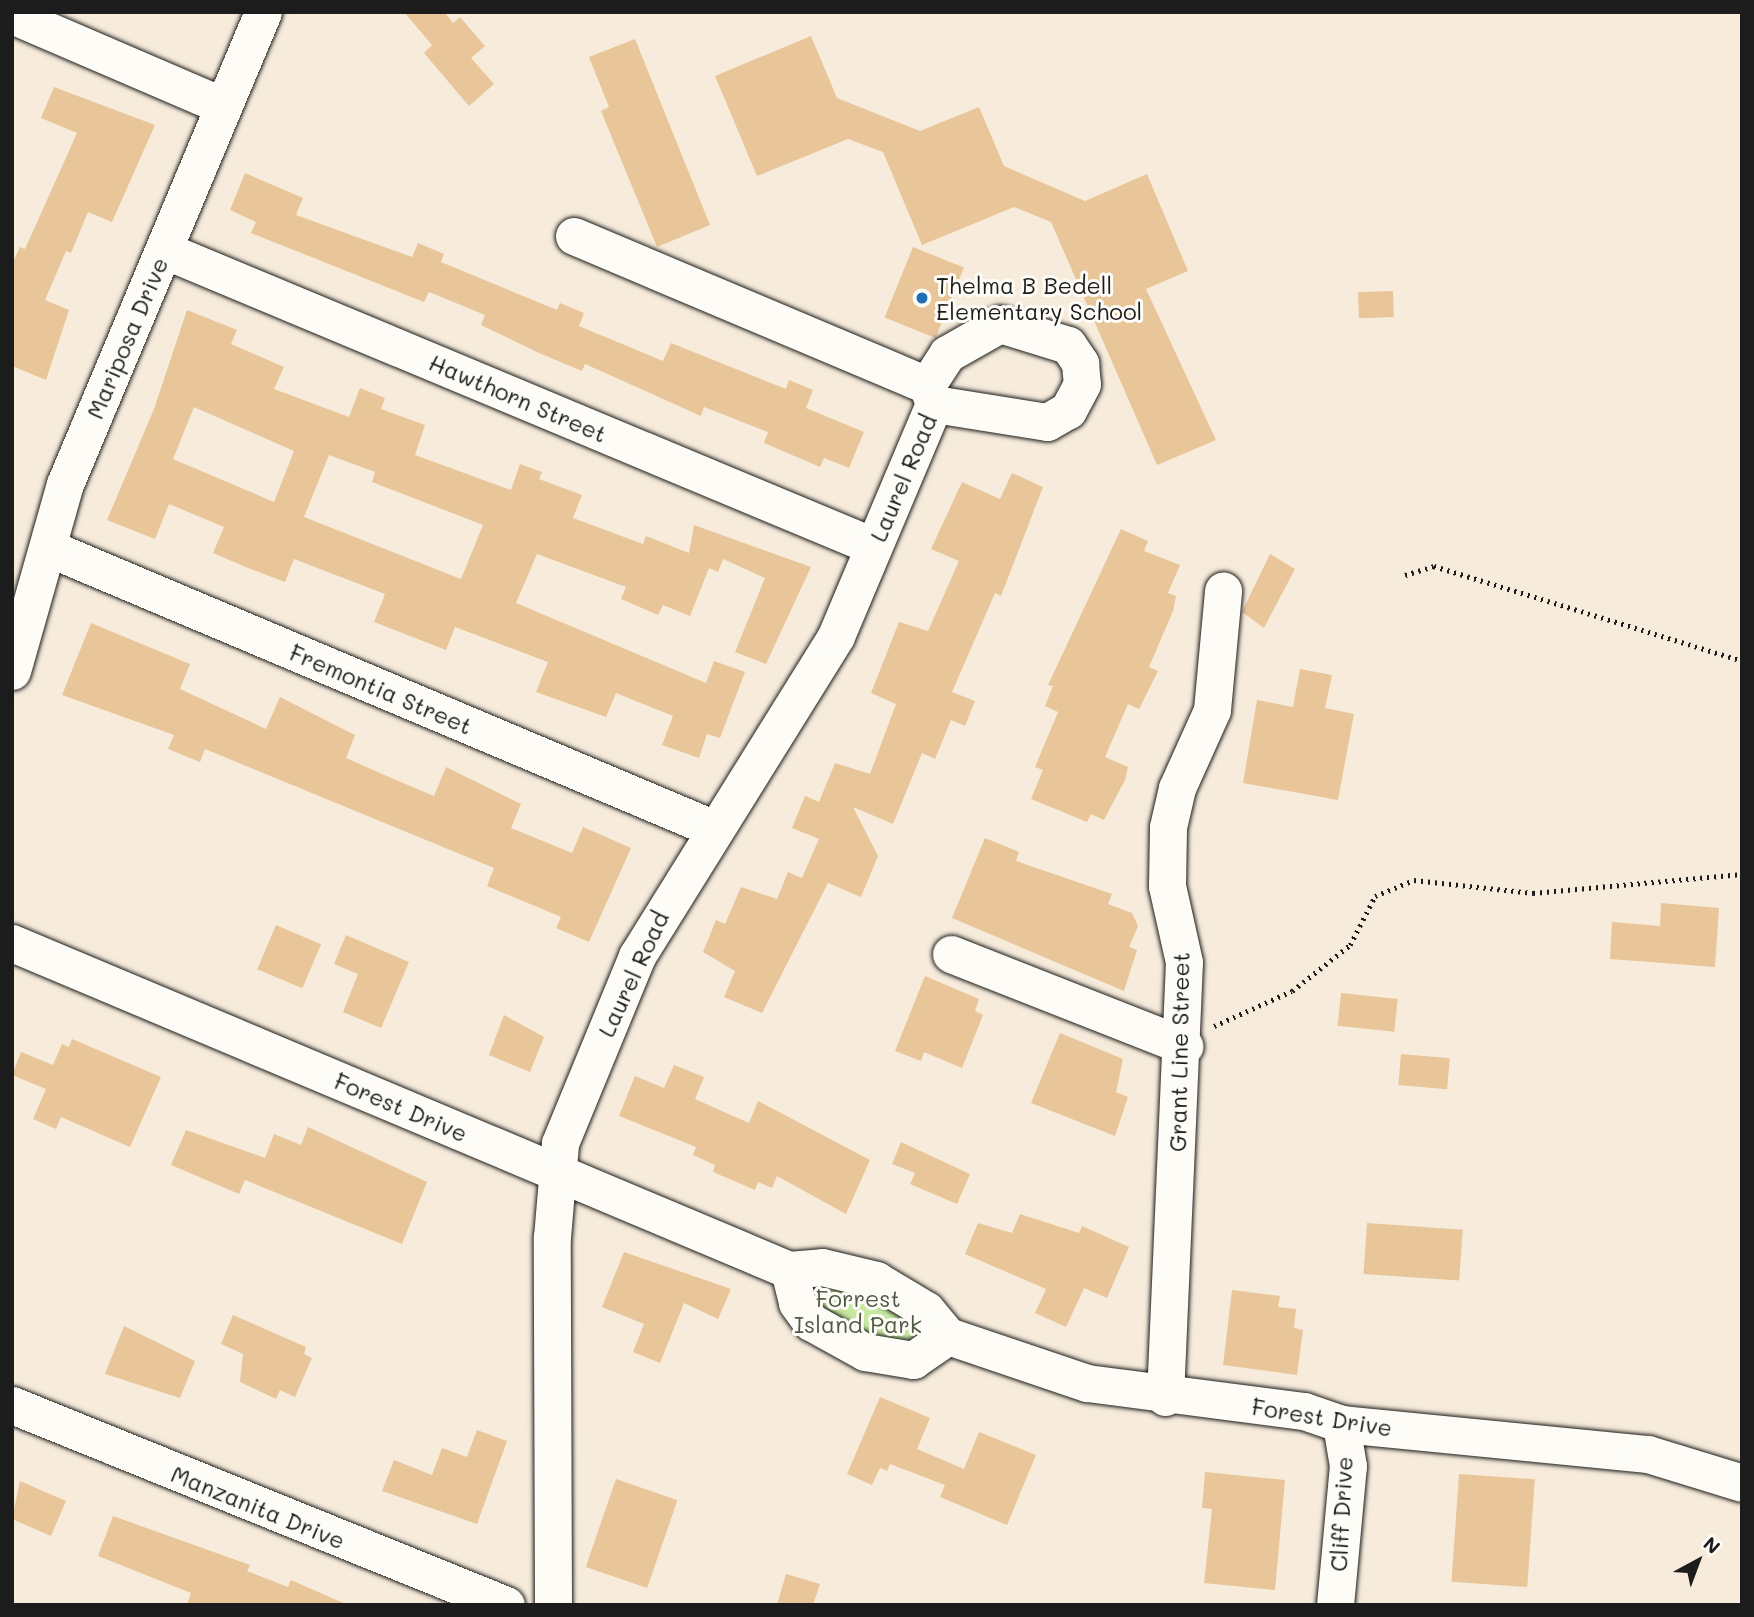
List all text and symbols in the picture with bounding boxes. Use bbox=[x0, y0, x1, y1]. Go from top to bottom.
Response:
street label: Mariposa Drive bbox=[81, 253, 173, 423]
place label: Thelma B Bedell Elementary School bbox=[936, 271, 1142, 325]
marker: Thelma B Bedell Elementary School bbox=[914, 290, 930, 306]
street label: Hawthorn Street bbox=[425, 348, 611, 448]
street label: Laurel Road bbox=[864, 410, 942, 546]
street label: Fremontia Street bbox=[286, 638, 476, 740]
street label: Laurel Road bbox=[592, 907, 674, 1041]
street label: Grant Line Street bbox=[1163, 952, 1195, 1152]
street label: Forest Drive bbox=[330, 1067, 472, 1147]
park label: Forrest Island Park bbox=[794, 1284, 922, 1338]
street label: Forest Drive bbox=[1250, 1392, 1394, 1442]
street label: Cliff Drive bbox=[1324, 1456, 1358, 1572]
street label: Manzanita Drive bbox=[167, 1460, 349, 1554]
north arrow bbox=[1663, 1526, 1733, 1596]
text: N bbox=[1698, 1531, 1726, 1559]

